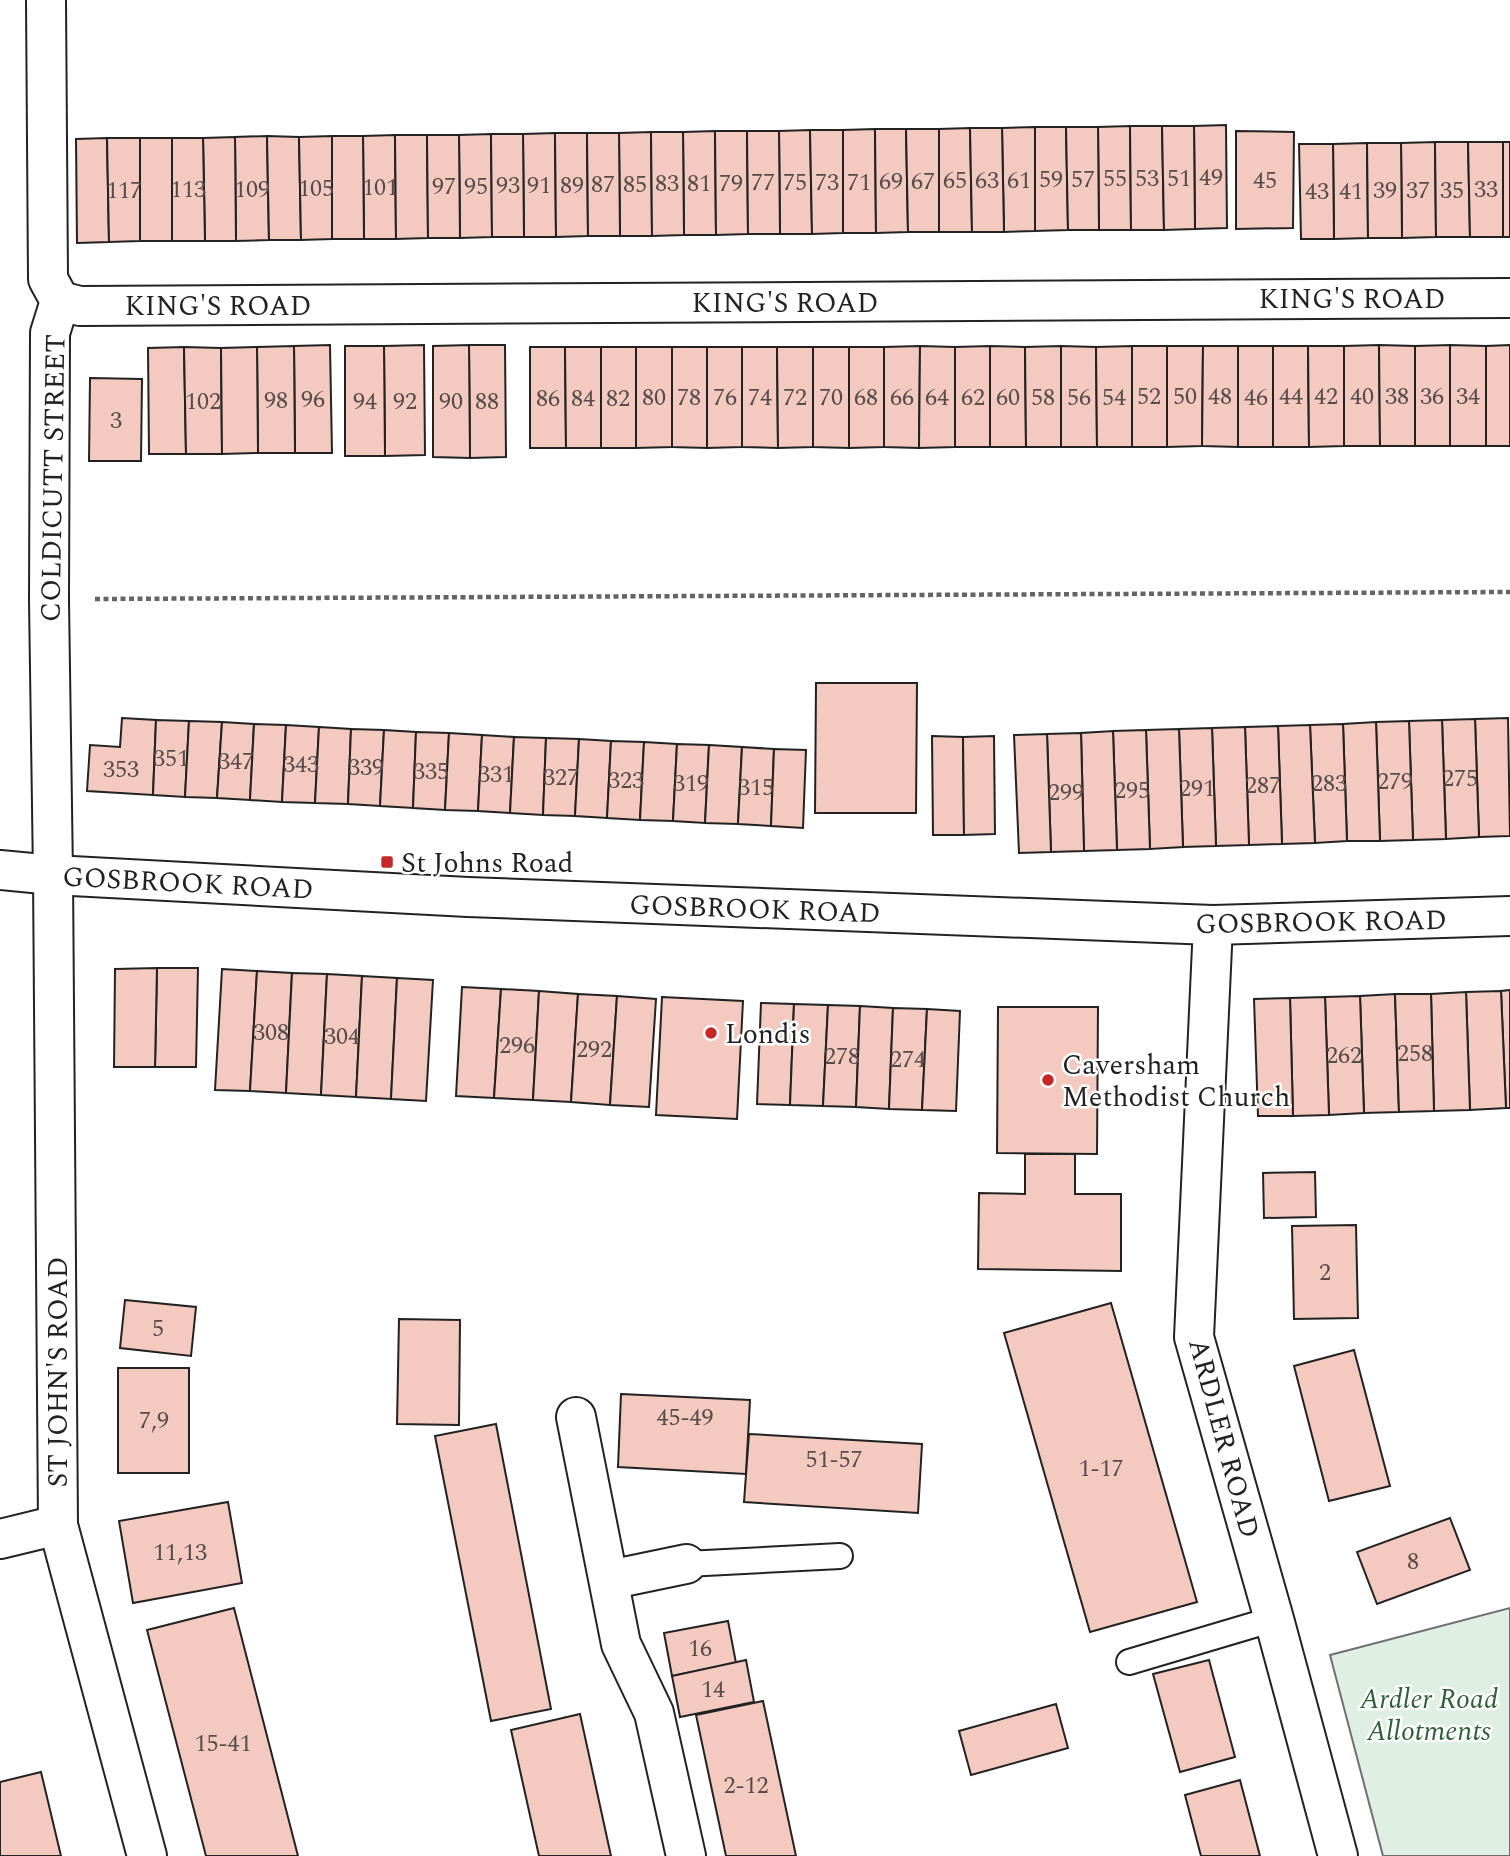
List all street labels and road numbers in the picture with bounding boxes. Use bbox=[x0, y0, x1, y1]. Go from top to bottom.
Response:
street label: KING'S ROAD bbox=[1259, 278, 1445, 321]
street label: KING'S ROAD bbox=[692, 282, 878, 325]
street label: KING'S ROAD bbox=[125, 285, 311, 328]
street label: COLDICUTT STREET bbox=[29, 334, 78, 622]
street label: GOSBROOK ROAD bbox=[61, 855, 315, 912]
street label: GOSBROOK ROAD bbox=[629, 884, 881, 935]
street label: GOSBROOK ROAD bbox=[1195, 899, 1447, 946]
street label: ST JOHN'S ROAD bbox=[37, 1256, 80, 1488]
street label: ARDLER ROAD bbox=[1176, 1334, 1271, 1543]

